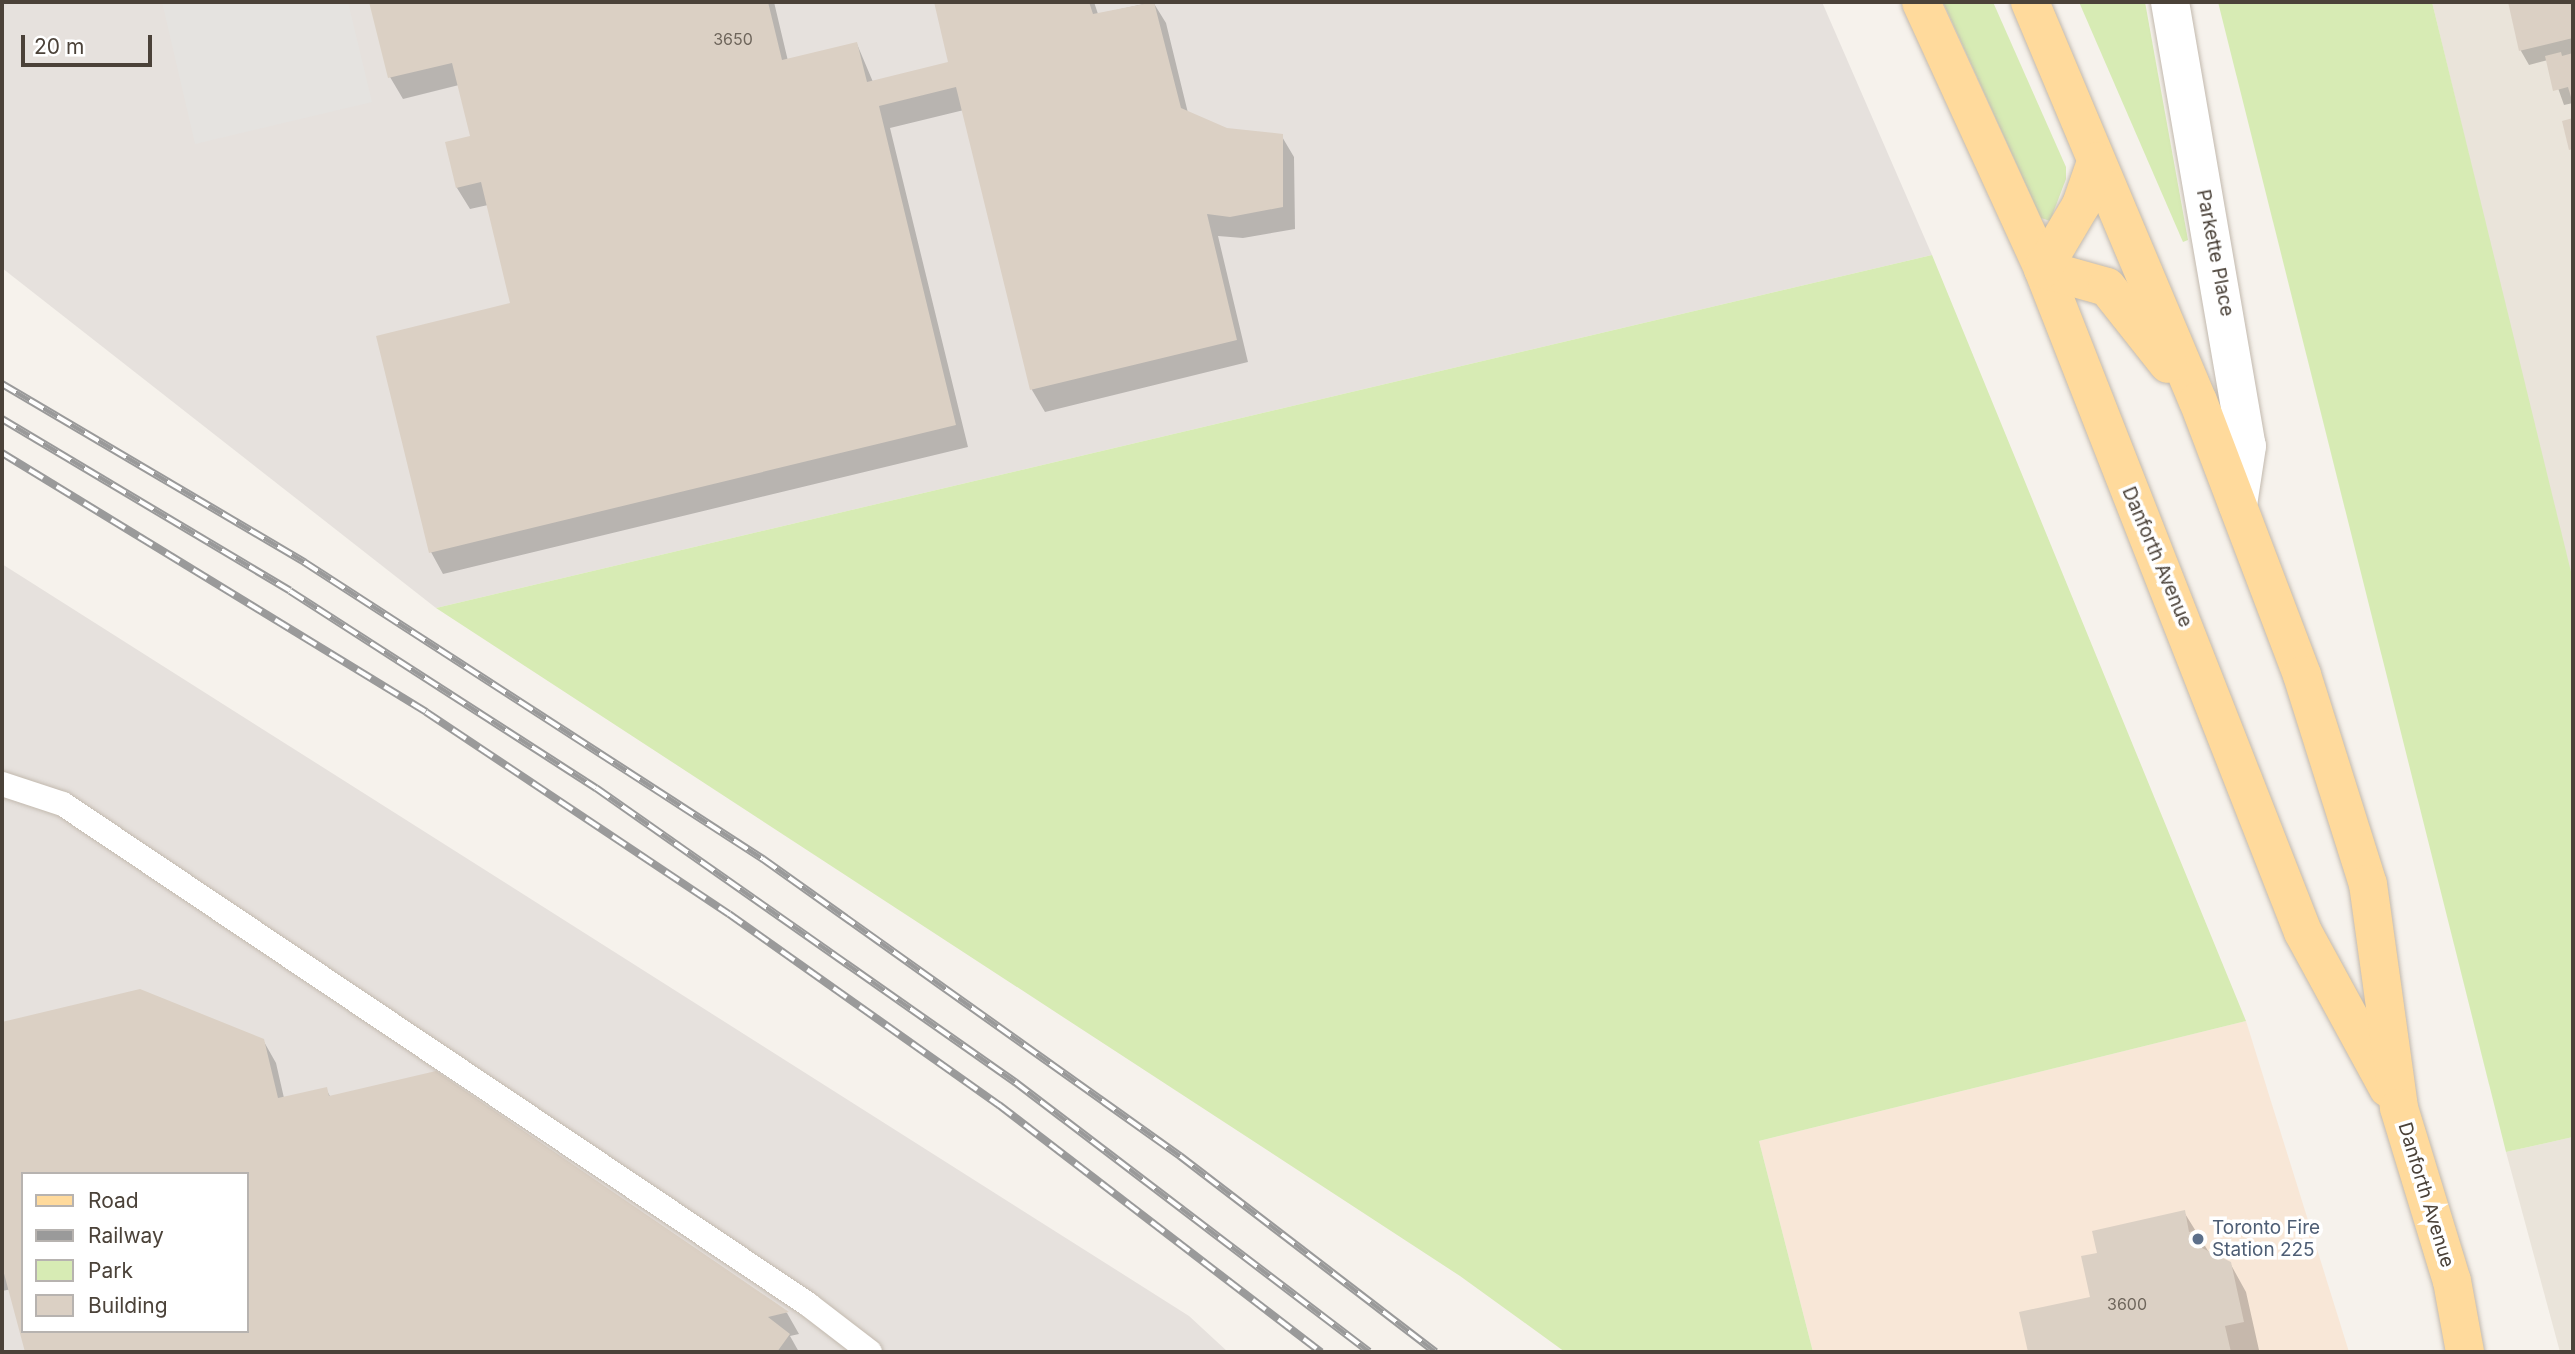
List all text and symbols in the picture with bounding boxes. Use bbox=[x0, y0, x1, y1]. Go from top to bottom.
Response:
scale bar bbox=[24, 21, 156, 65]
house number: 3650 bbox=[713, 29, 753, 49]
text: 20 m bbox=[34, 34, 84, 59]
street label: Parkette Place bbox=[2192, 188, 2238, 318]
street label: Danforth Avenue bbox=[2117, 483, 2197, 631]
street label: Danforth Avenue bbox=[2393, 1120, 2459, 1270]
legend bbox=[21, 1172, 248, 1333]
text: Road bbox=[88, 1188, 139, 1213]
place label: Toronto Fire Station 225 bbox=[2212, 1217, 2320, 1261]
text: Railway bbox=[88, 1223, 164, 1248]
marker: Toronto Fire Station 225 bbox=[2190, 1231, 2206, 1247]
text: Park bbox=[88, 1258, 133, 1283]
text: Building bbox=[88, 1293, 168, 1318]
house number: 3600 bbox=[2107, 1294, 2147, 1314]

